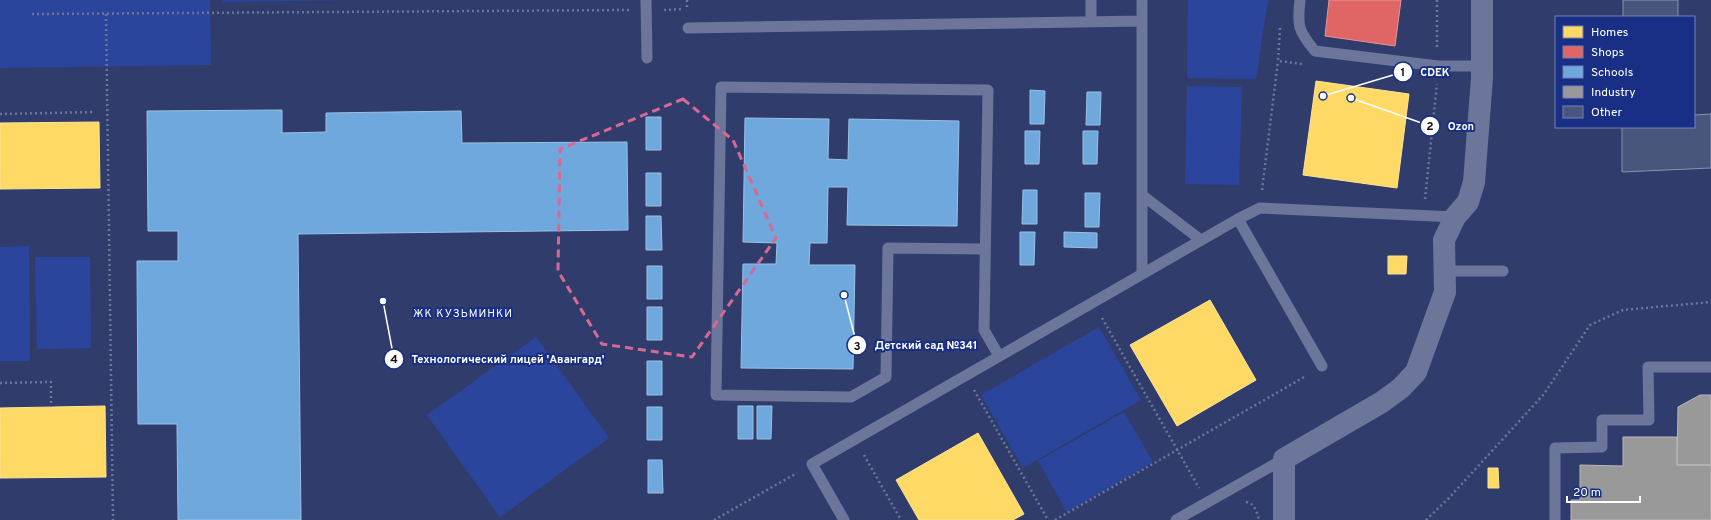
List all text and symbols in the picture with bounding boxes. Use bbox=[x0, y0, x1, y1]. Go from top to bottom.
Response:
legend bbox=[1555, 16, 1695, 128]
text: Homes bbox=[1591, 25, 1628, 41]
text: Shops bbox=[1591, 45, 1624, 61]
callout: CDEK bbox=[1393, 60, 1458, 83]
text: 1 bbox=[1401, 65, 1405, 81]
text: Schools bbox=[1591, 65, 1633, 81]
text: CDEK bbox=[1420, 66, 1450, 80]
text: Industry bbox=[1591, 85, 1636, 101]
text: Other bbox=[1591, 105, 1623, 121]
callout: Ozon bbox=[1420, 114, 1482, 137]
text: 2 bbox=[1426, 119, 1434, 135]
text: Ozon bbox=[1448, 120, 1474, 134]
district label: ЖК КУЗЬМИНКИ bbox=[413, 307, 513, 321]
callout: Детский сад №341 bbox=[847, 334, 986, 357]
text: 3 bbox=[853, 339, 861, 355]
text: Детский сад №341 bbox=[875, 339, 977, 353]
callout: Технологический лицей 'Авангард' bbox=[384, 347, 613, 370]
text: 4 bbox=[390, 352, 398, 368]
text: Технологический лицей 'Авангард' bbox=[412, 353, 605, 367]
scale bar bbox=[1567, 478, 1640, 504]
text: 20 m bbox=[1573, 485, 1601, 501]

